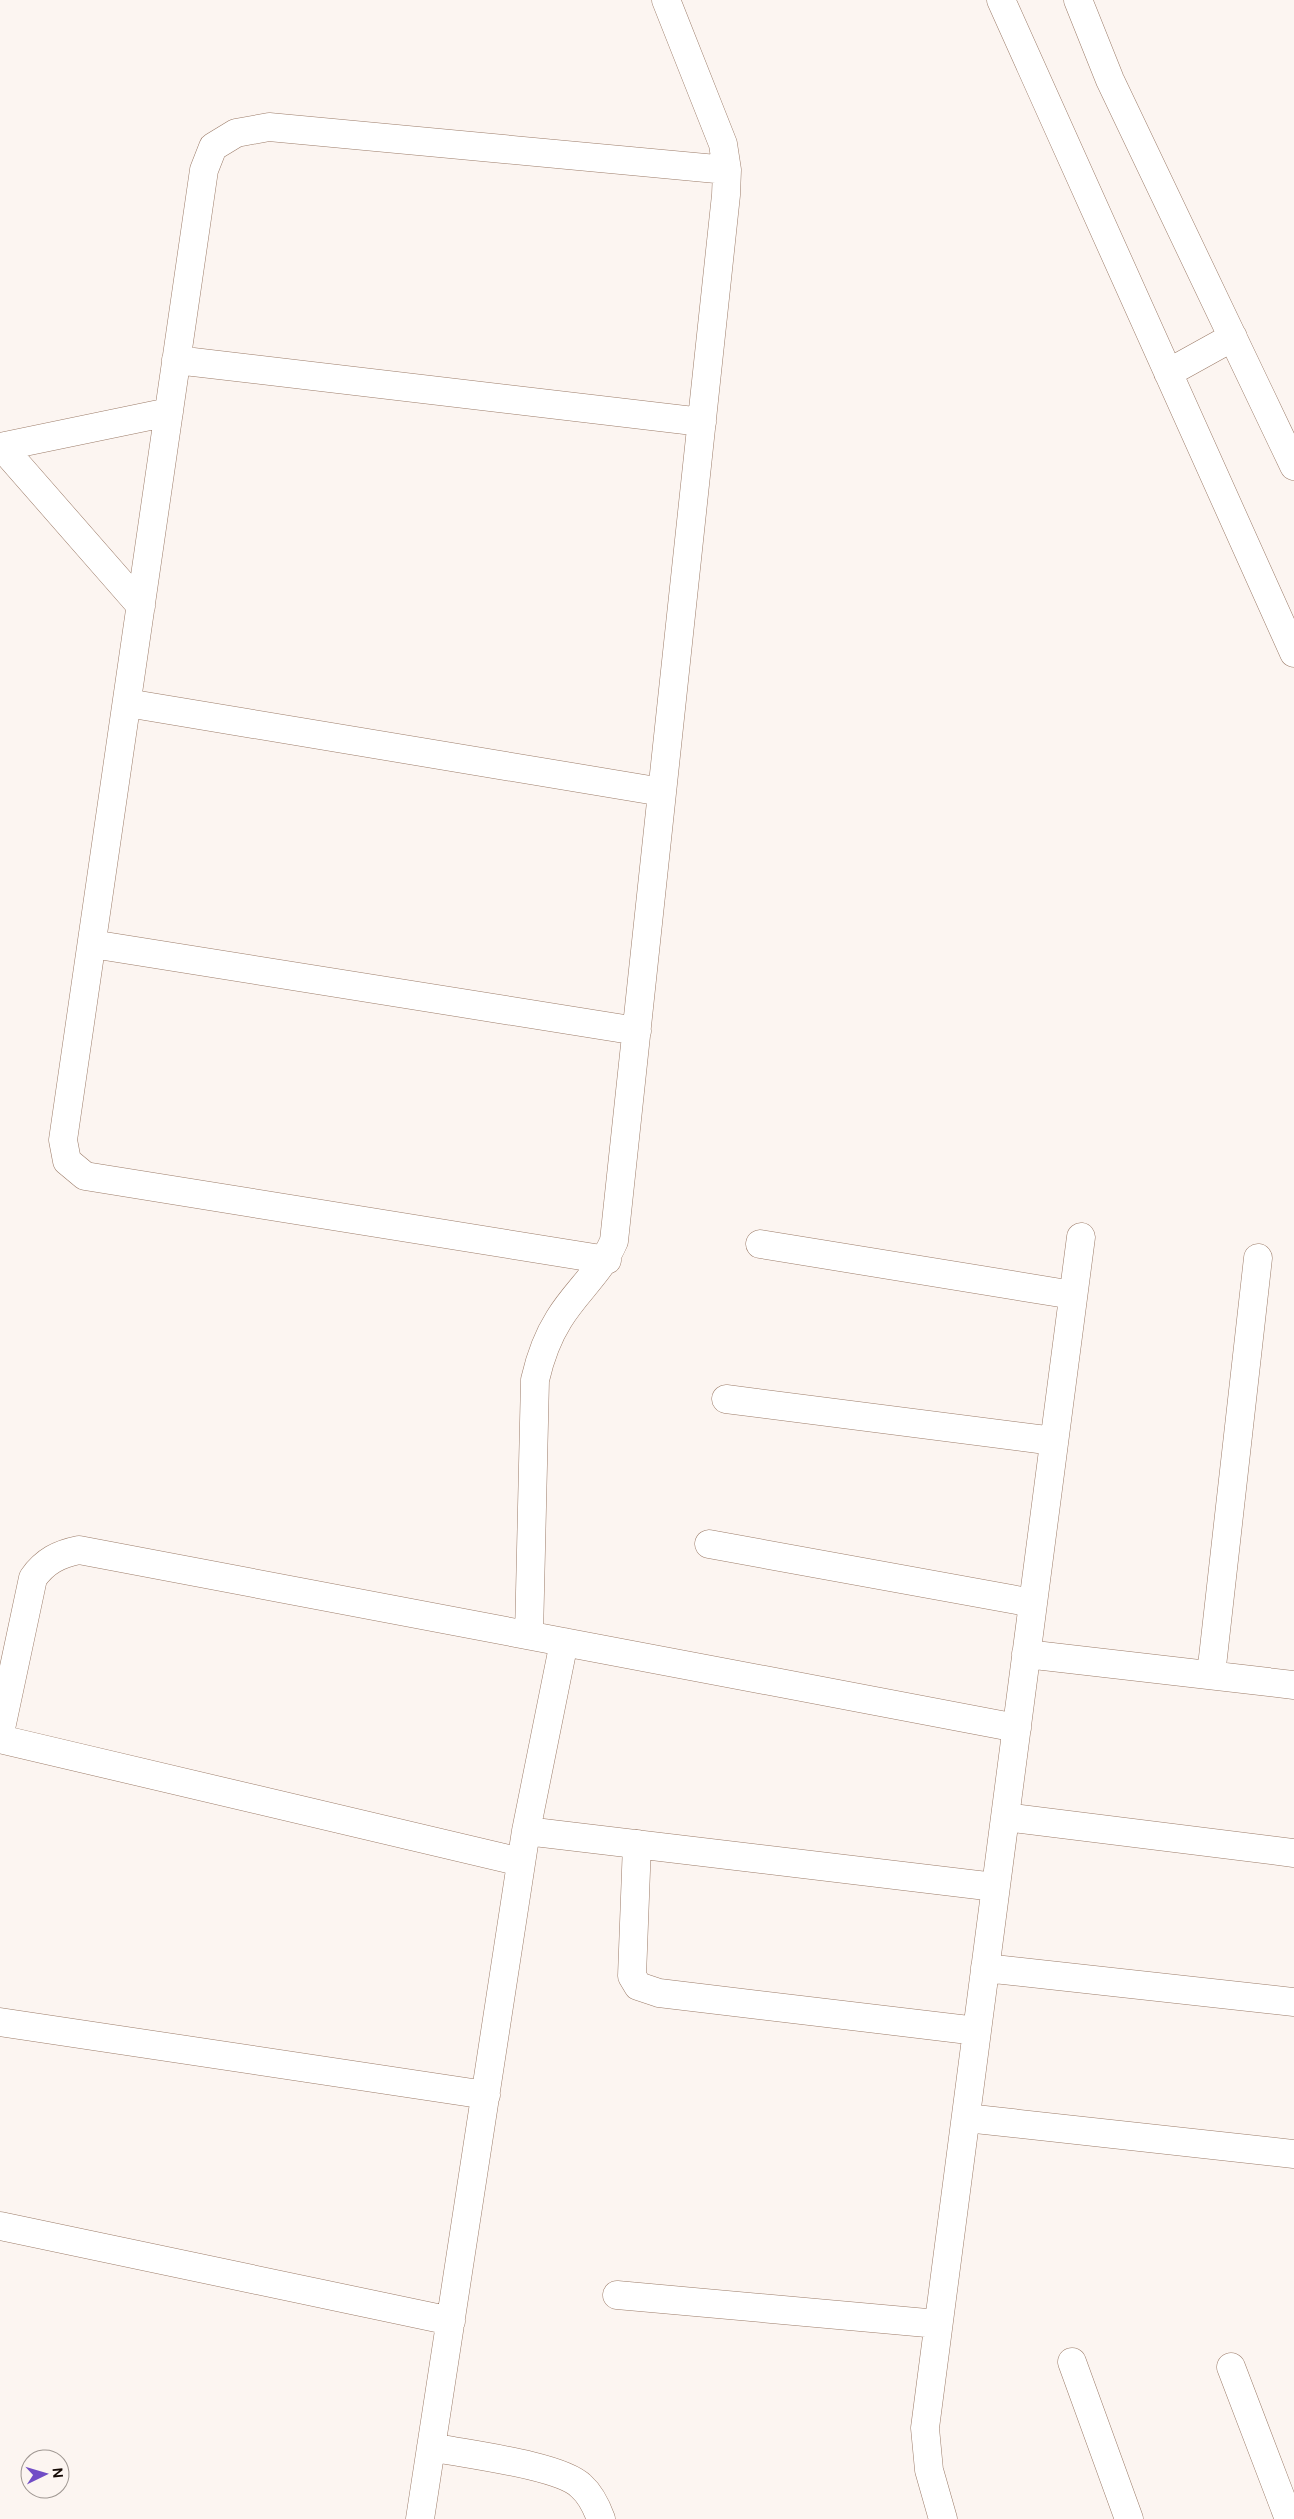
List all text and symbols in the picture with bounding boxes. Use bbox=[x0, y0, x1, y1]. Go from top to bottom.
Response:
north arrow bbox=[20, 2449, 70, 2499]
text: N bbox=[49, 2467, 67, 2479]

